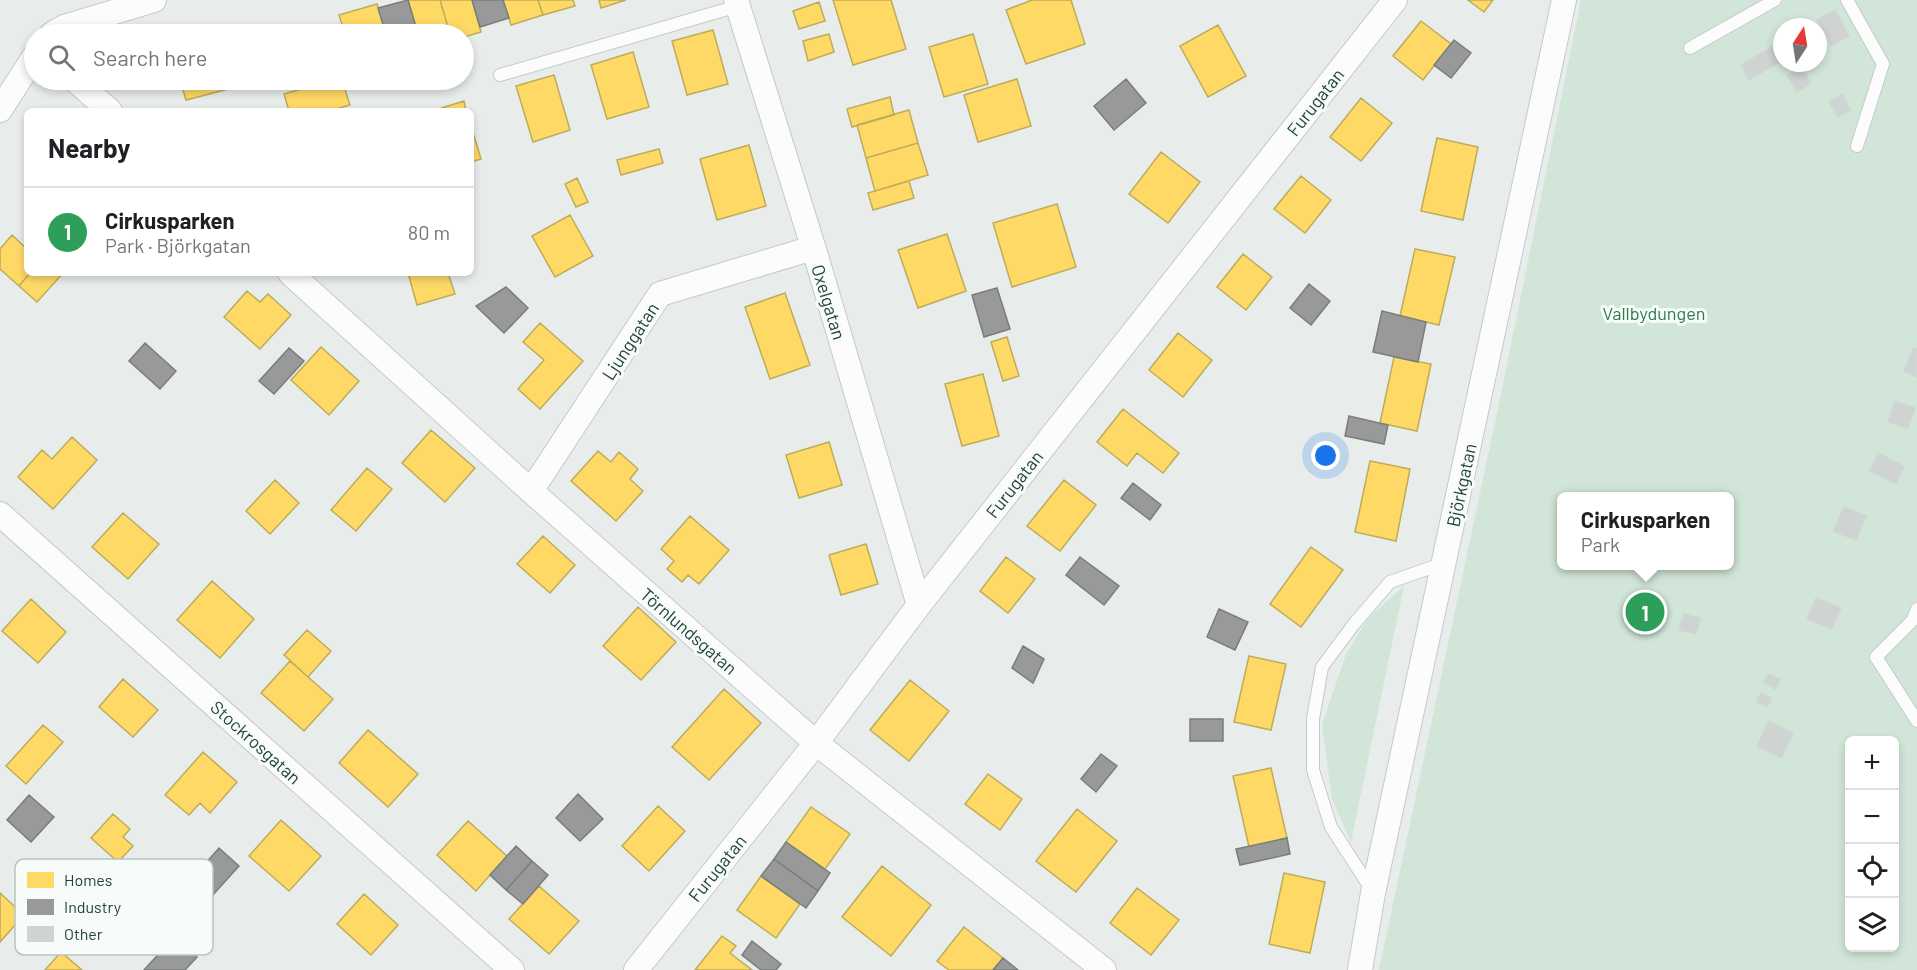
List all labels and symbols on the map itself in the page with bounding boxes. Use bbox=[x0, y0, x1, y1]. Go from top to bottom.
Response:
north arrow bbox=[1773, 18, 1827, 72]
street label: Furugatan bbox=[1282, 64, 1348, 140]
street label: Oxelgatan bbox=[807, 262, 851, 342]
street label: Ljunggatan bbox=[597, 298, 663, 384]
park label: Vallbydungen bbox=[1603, 302, 1706, 324]
your location bbox=[1311, 441, 1340, 470]
street label: Björkgatan bbox=[1441, 441, 1481, 529]
street label: Furugatan bbox=[981, 446, 1047, 522]
street label: Törnlundsgatan bbox=[636, 583, 742, 679]
pin: 1 bbox=[1626, 590, 1664, 634]
street label: Stockrosgatan bbox=[206, 696, 306, 788]
street label: Furugatan bbox=[683, 830, 751, 906]
legend bbox=[15, 859, 213, 955]
text: Homes bbox=[64, 870, 112, 889]
text: Industry bbox=[64, 897, 122, 916]
text: Other bbox=[64, 924, 103, 943]

